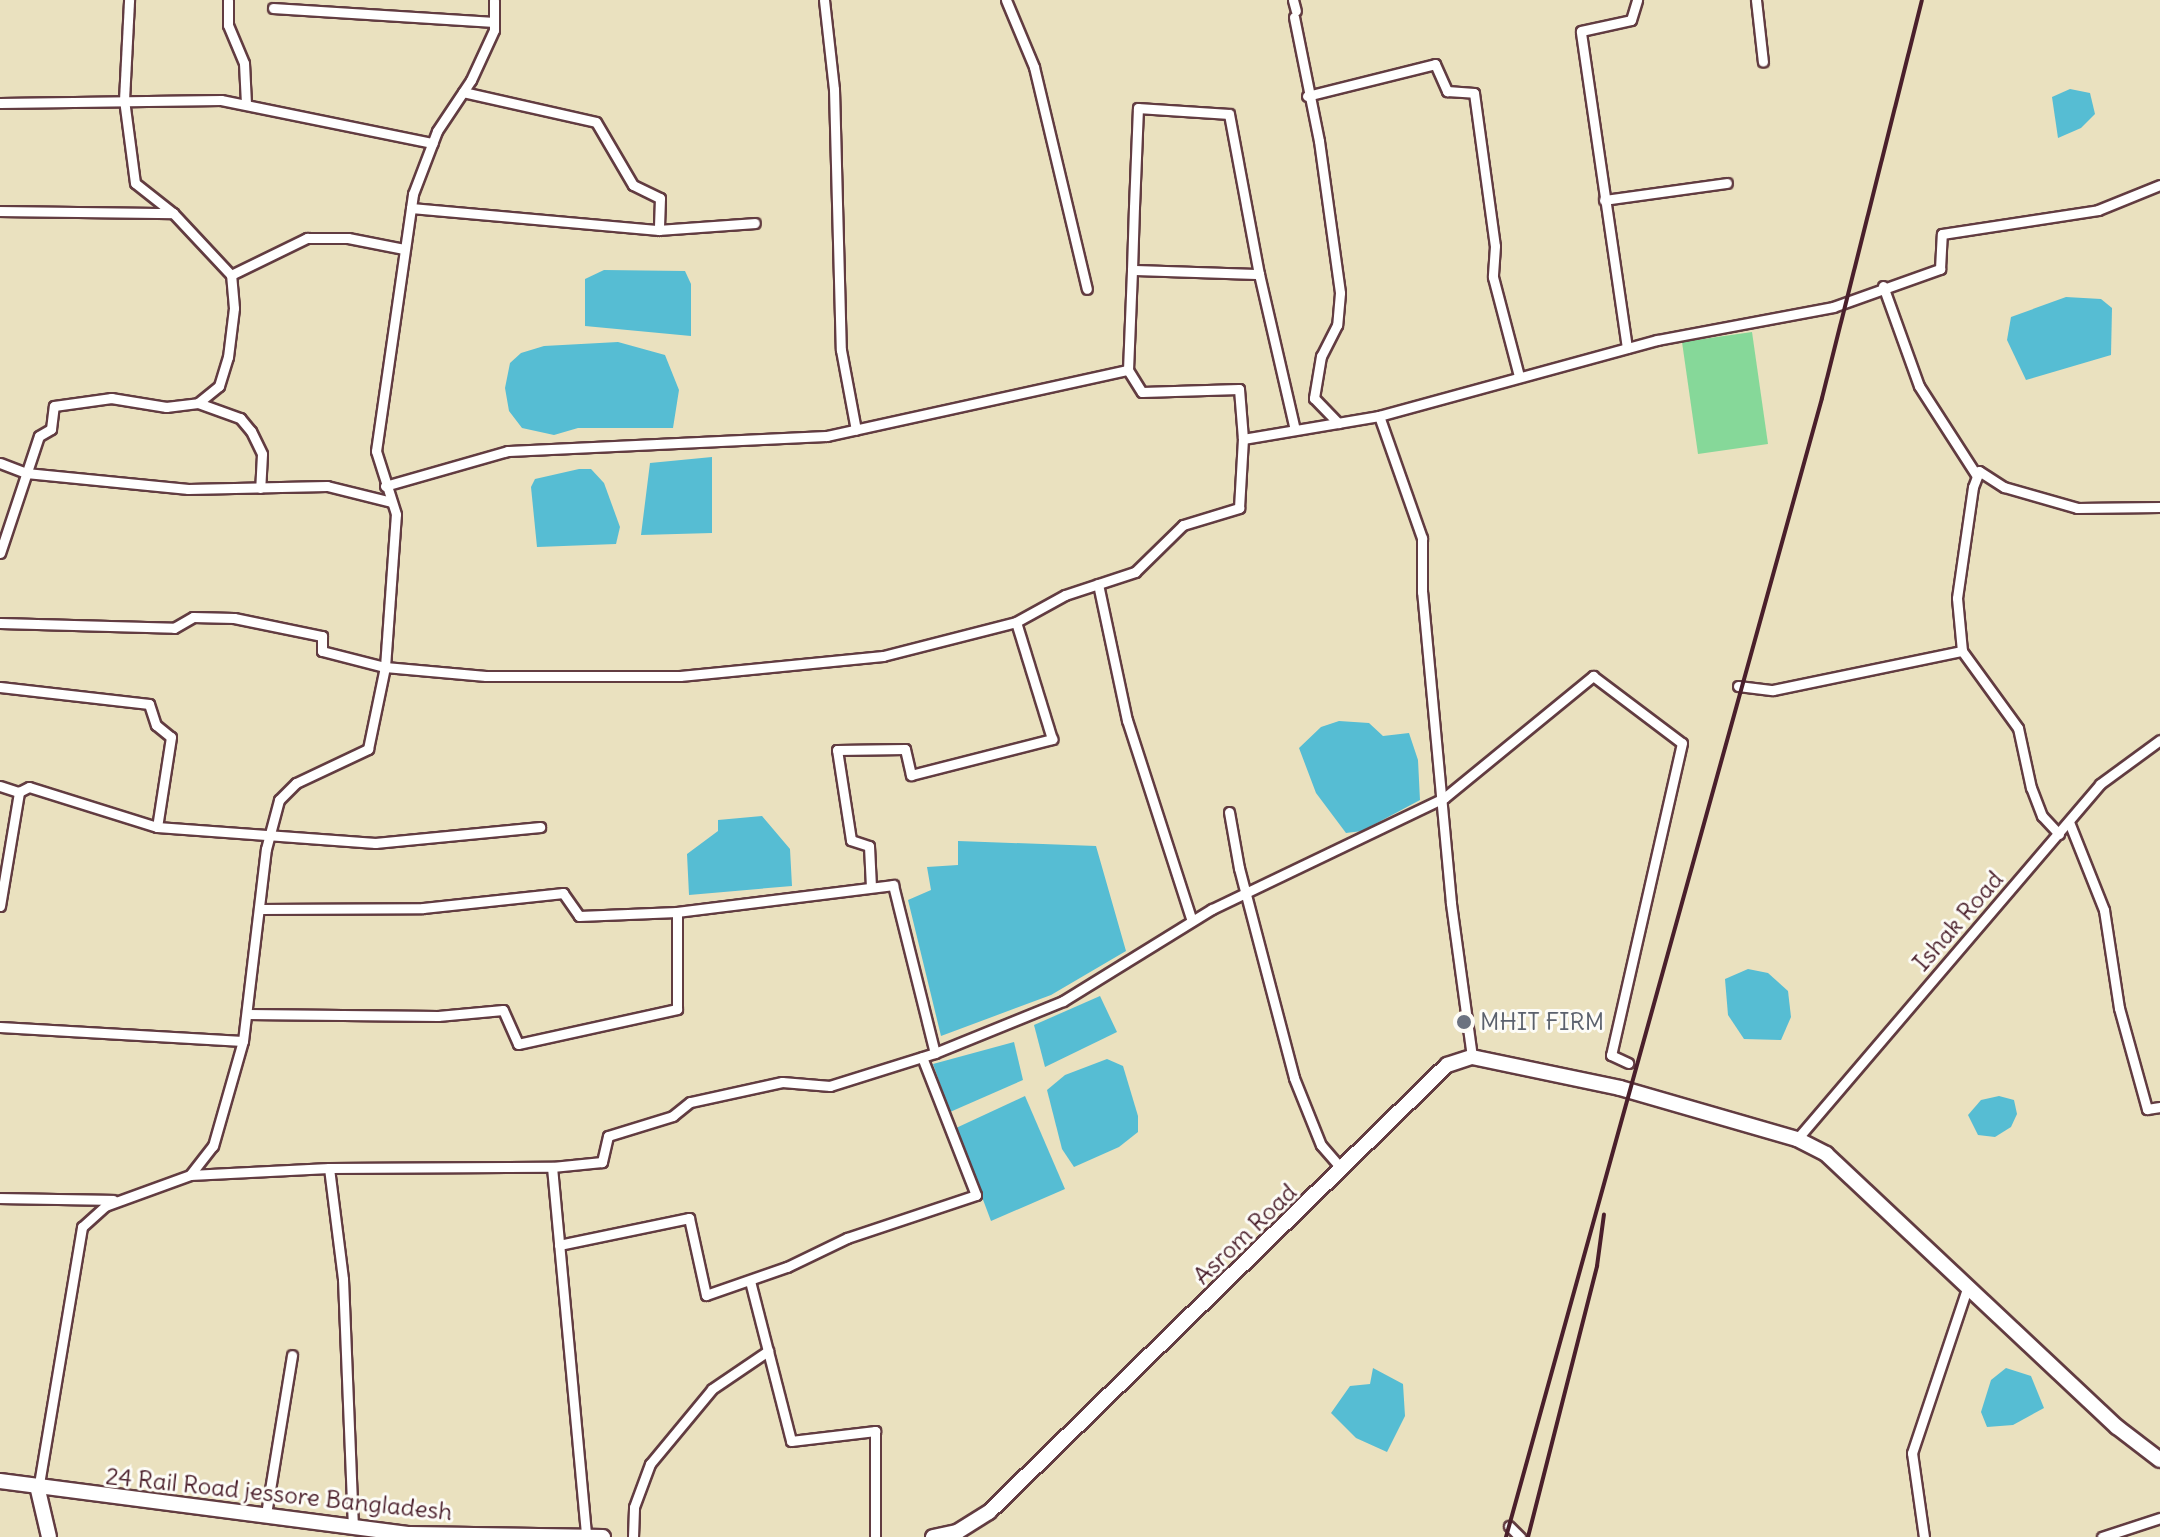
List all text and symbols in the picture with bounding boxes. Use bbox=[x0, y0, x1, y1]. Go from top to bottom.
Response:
street label: Ishak Road bbox=[1907, 865, 2009, 977]
place label: MHIT FIRM bbox=[1480, 1008, 1604, 1036]
marker: MHIT FIRM bbox=[1455, 1013, 1473, 1031]
street label: Asrom Road bbox=[1187, 1178, 1303, 1290]
street label: 24 Rail Road jessore Bangladesh bbox=[104, 1461, 454, 1527]

